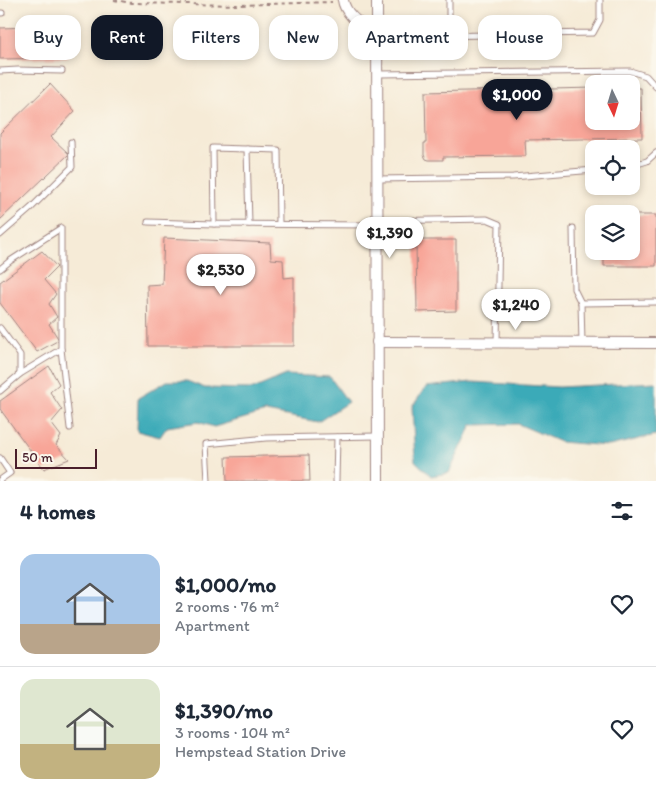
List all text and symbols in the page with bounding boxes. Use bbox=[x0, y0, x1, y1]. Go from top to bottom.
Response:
chip: Buy bbox=[15, 15, 81, 60]
chip: Rent bbox=[91, 15, 163, 60]
chip: Filters bbox=[173, 15, 259, 60]
chip: New bbox=[269, 15, 338, 60]
chip: Apartment bbox=[348, 15, 468, 60]
chip: House bbox=[478, 15, 562, 60]
north arrow bbox=[585, 75, 640, 130]
map controls bbox=[585, 75, 640, 260]
pin: $1,000 bbox=[476, 78, 558, 121]
text: $1,000 bbox=[493, 85, 541, 104]
button: locate bbox=[585, 140, 640, 195]
button: layers bbox=[585, 205, 640, 260]
pin: $1,390 bbox=[349, 216, 431, 259]
text: $1,390 bbox=[367, 223, 413, 242]
pin: $2,530 bbox=[180, 254, 262, 296]
text: $2,530 bbox=[197, 260, 245, 279]
pin: $1,240 bbox=[475, 288, 557, 331]
text: $1,240 bbox=[492, 295, 540, 314]
scale bar bbox=[15, 446, 98, 469]
text: 50 m bbox=[22, 449, 53, 466]
icon: filters bbox=[608, 497, 636, 525]
text: 4 homes bbox=[20, 499, 96, 524]
text: $1,000/mo bbox=[175, 572, 276, 597]
icon: home bbox=[60, 574, 120, 634]
icon: heart bbox=[608, 590, 636, 618]
text: 2 rooms · 76 m² bbox=[175, 597, 279, 616]
text: Apartment bbox=[175, 616, 250, 635]
text: $1,390/mo bbox=[175, 698, 273, 723]
icon: home bbox=[60, 699, 120, 759]
icon: heart bbox=[608, 715, 636, 743]
text: 3 rooms · 104 m² bbox=[175, 723, 290, 742]
text: Hempstead Station Drive bbox=[175, 742, 346, 761]

